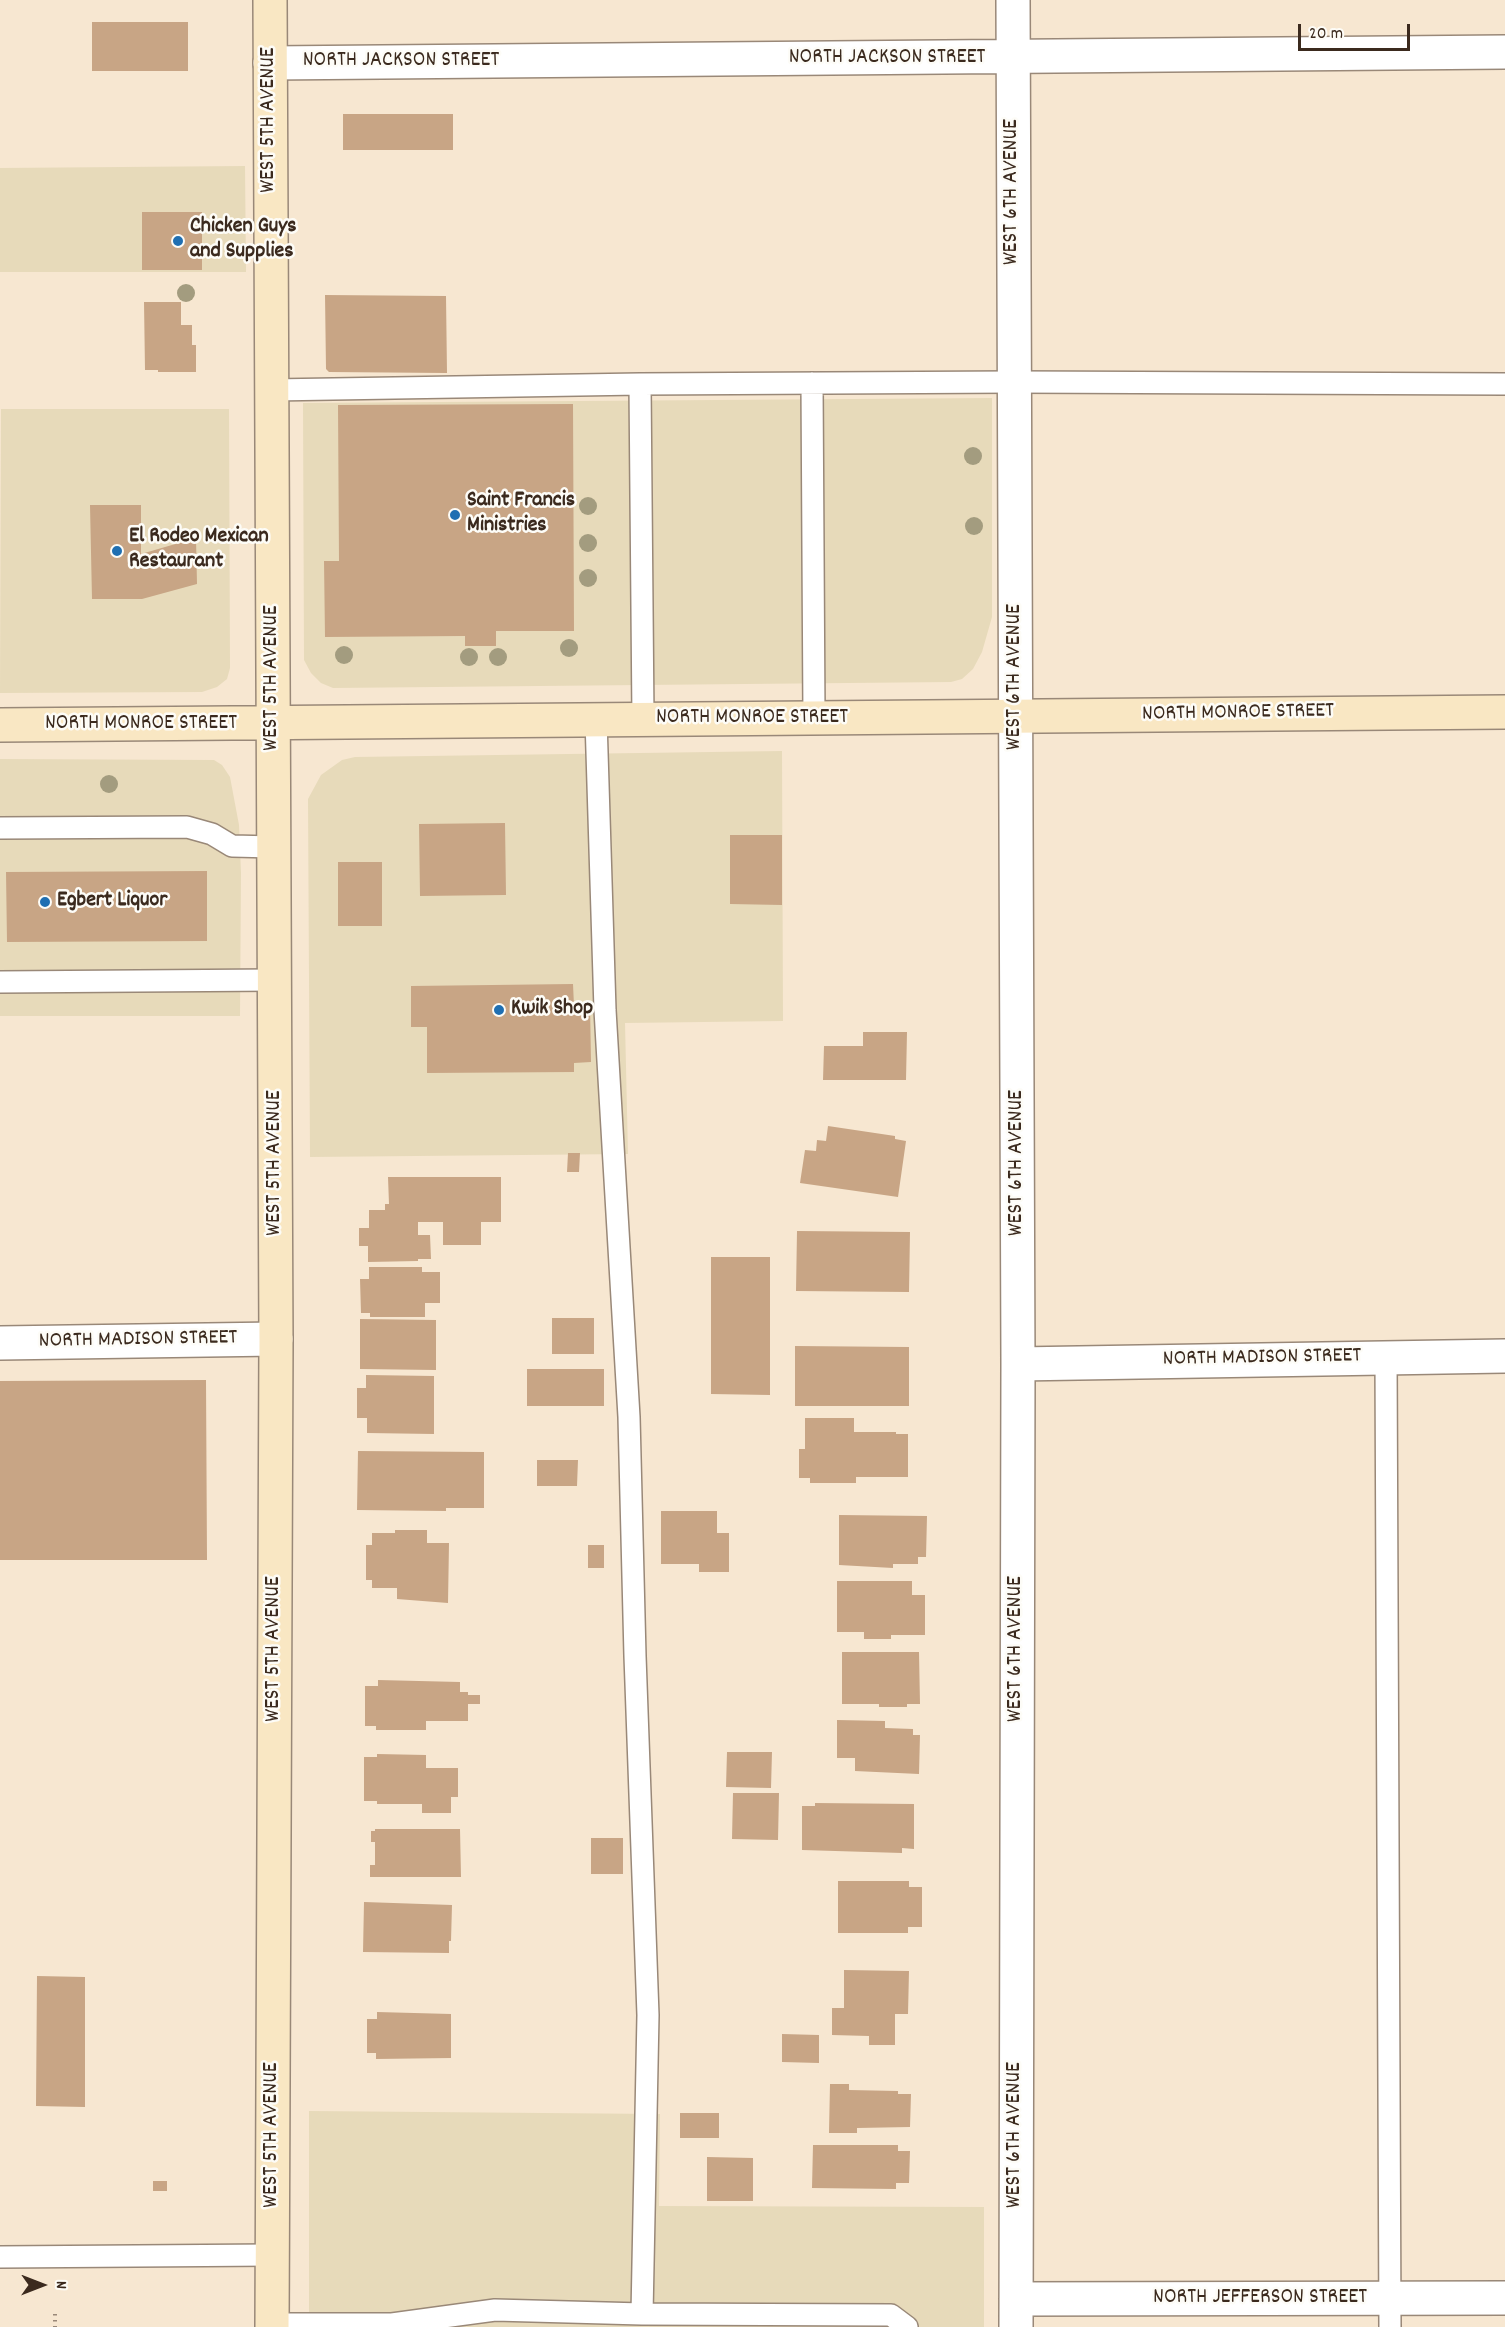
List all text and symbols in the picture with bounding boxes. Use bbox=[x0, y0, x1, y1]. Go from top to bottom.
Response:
scale bar bbox=[1301, 12, 1414, 50]
text: 20 m bbox=[1309, 22, 1343, 47]
street label: NORTH JACKSON STREET bbox=[789, 46, 985, 72]
street label: WEST 5TH AVENUE bbox=[257, 47, 283, 193]
street label: NORTH JACKSON STREET bbox=[303, 49, 499, 75]
street label: WEST 6TH AVENUE bbox=[1000, 119, 1026, 265]
place label: Chicken Guys and Supplies bbox=[190, 215, 296, 266]
marker: Chicken Guys and Supplies bbox=[171, 234, 185, 248]
place label: Saint Francis Ministries bbox=[467, 489, 575, 540]
marker: Saint Francis Ministries bbox=[448, 508, 462, 522]
place label: El Rodeo Mexican Restaurant bbox=[129, 525, 269, 576]
marker: El Rodeo Mexican Restaurant bbox=[110, 544, 124, 558]
street label: WEST 6TH AVENUE bbox=[1003, 604, 1029, 750]
street label: WEST 5TH AVENUE bbox=[260, 605, 286, 751]
street label: NORTH MONROE STREET bbox=[1142, 699, 1334, 729]
street label: NORTH MONROE STREET bbox=[656, 706, 848, 732]
street label: NORTH MONROE STREET bbox=[45, 712, 237, 738]
place label: Egbert Liquor bbox=[57, 889, 167, 915]
marker: Egbert Liquor bbox=[38, 895, 52, 909]
place label: Kwik Shop bbox=[511, 997, 593, 1023]
marker: Kwik Shop bbox=[492, 1003, 506, 1017]
street label: WEST 5TH AVENUE bbox=[263, 1090, 289, 1236]
street label: WEST 6TH AVENUE bbox=[1005, 1090, 1031, 1236]
street label: NORTH MADISON STREET bbox=[38, 1326, 238, 1356]
street label: NORTH MADISON STREET bbox=[1162, 1344, 1362, 1374]
street label: WEST 5TH AVENUE bbox=[262, 1576, 288, 1722]
street label: WEST 6TH AVENUE bbox=[1004, 1576, 1030, 1722]
street label: WEST 5TH AVENUE bbox=[260, 2062, 286, 2208]
street label: WEST 6TH AVENUE bbox=[1003, 2062, 1029, 2208]
north arrow bbox=[12, 2255, 72, 2315]
text: N bbox=[49, 2281, 72, 2289]
street label: NORTH JEFFERSON STREET bbox=[1153, 2286, 1367, 2312]

